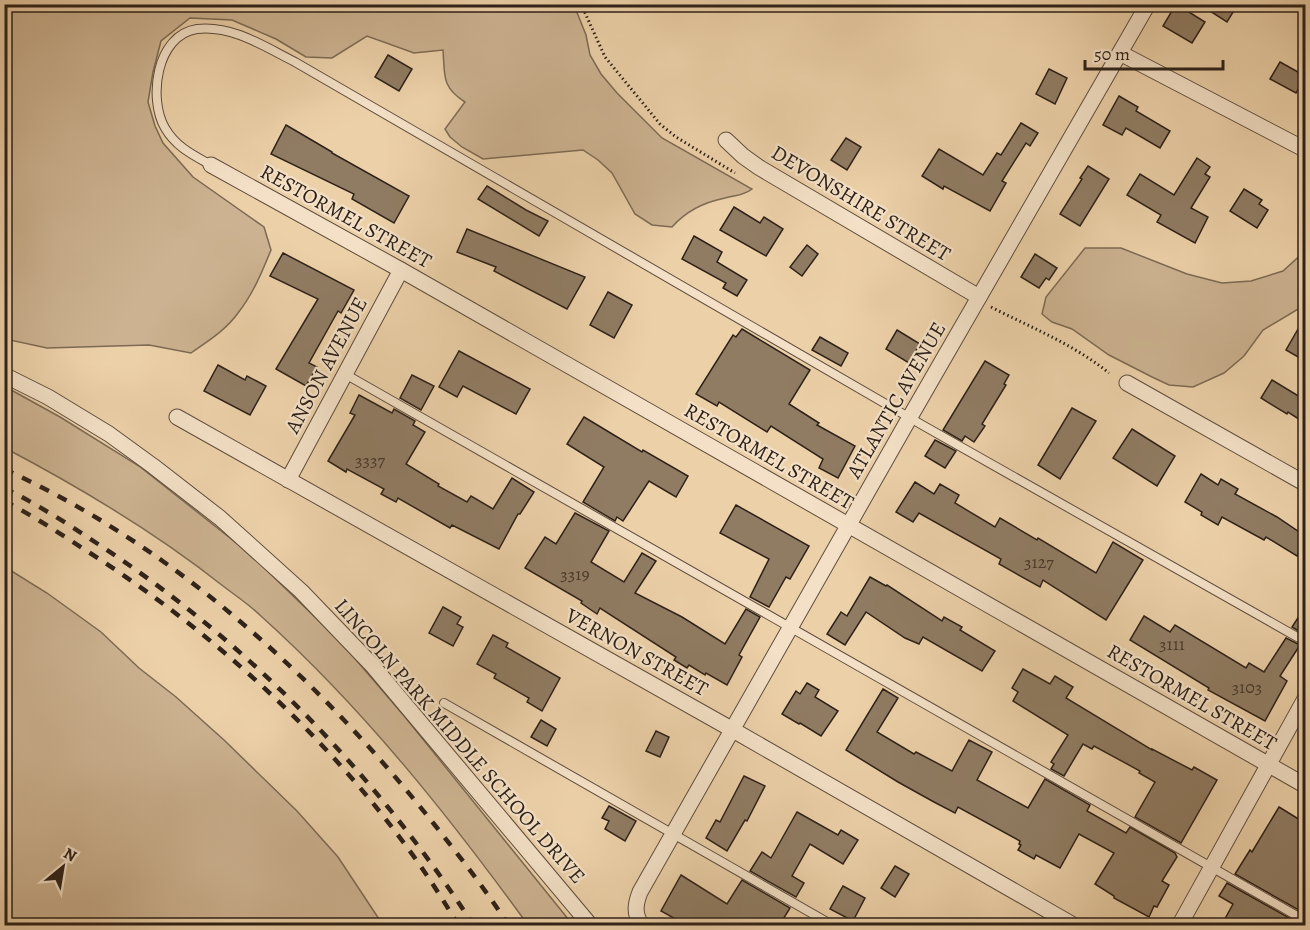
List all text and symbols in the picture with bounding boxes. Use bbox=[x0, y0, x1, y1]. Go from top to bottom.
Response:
scale bar bbox=[1085, 33, 1223, 71]
text: 50 m bbox=[1094, 42, 1130, 66]
street label: DEVONSHIRE STREET bbox=[766, 138, 956, 268]
street label: RESTORMEL STREET bbox=[255, 157, 437, 275]
street label: ANSON AVENUE bbox=[278, 292, 374, 439]
street label: ATLANTIC AVENUE bbox=[839, 317, 952, 484]
street label: RESTORMEL STREET bbox=[679, 396, 859, 516]
house number: 3337 bbox=[355, 448, 385, 472]
house number: 3127 bbox=[1024, 550, 1054, 574]
house number: 3319 bbox=[560, 562, 590, 586]
street label: LINCOLN PARK MIDDLE SCHOOL DRIVE bbox=[328, 592, 592, 890]
street label: VERNON STREET bbox=[560, 601, 714, 703]
house number: 3111 bbox=[1159, 632, 1185, 656]
street label: RESTORMEL STREET bbox=[1102, 637, 1282, 757]
house number: 3103 bbox=[1232, 675, 1262, 699]
north arrow bbox=[33, 837, 93, 897]
text: N bbox=[59, 842, 81, 867]

